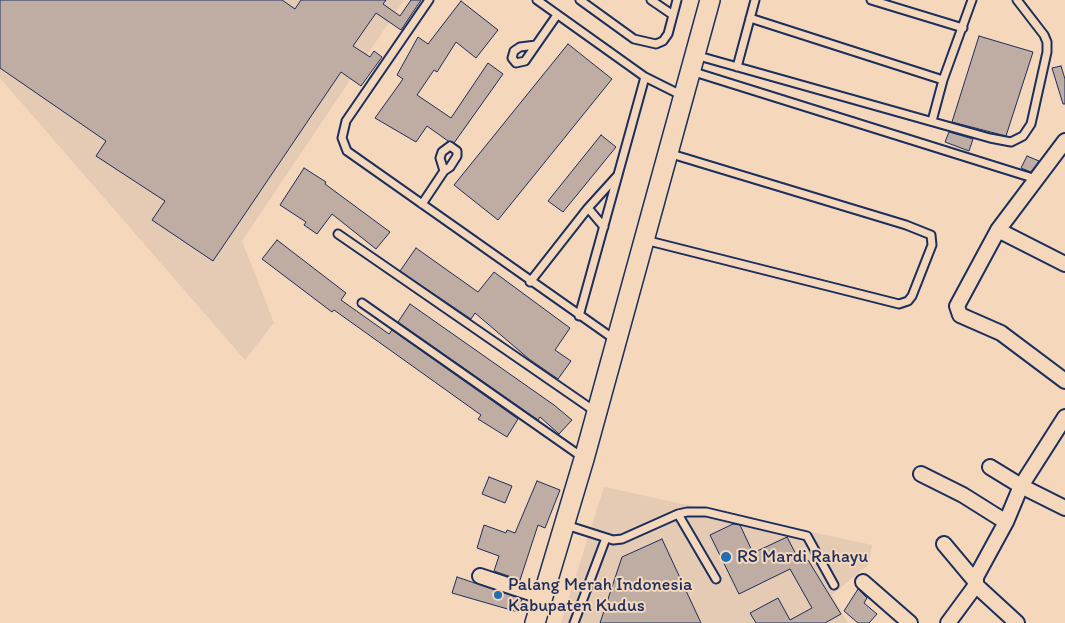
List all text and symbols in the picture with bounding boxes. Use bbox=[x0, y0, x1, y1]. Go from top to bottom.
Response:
place label: RS Mardi Rahayu bbox=[737, 546, 868, 568]
marker: RS Mardi Rahayu bbox=[719, 550, 733, 564]
place label: Palang Merah Indonesia Kabupaten Kudus bbox=[508, 574, 692, 616]
marker: Palang Merah Indonesia Kabupaten Kudus bbox=[492, 589, 504, 601]

